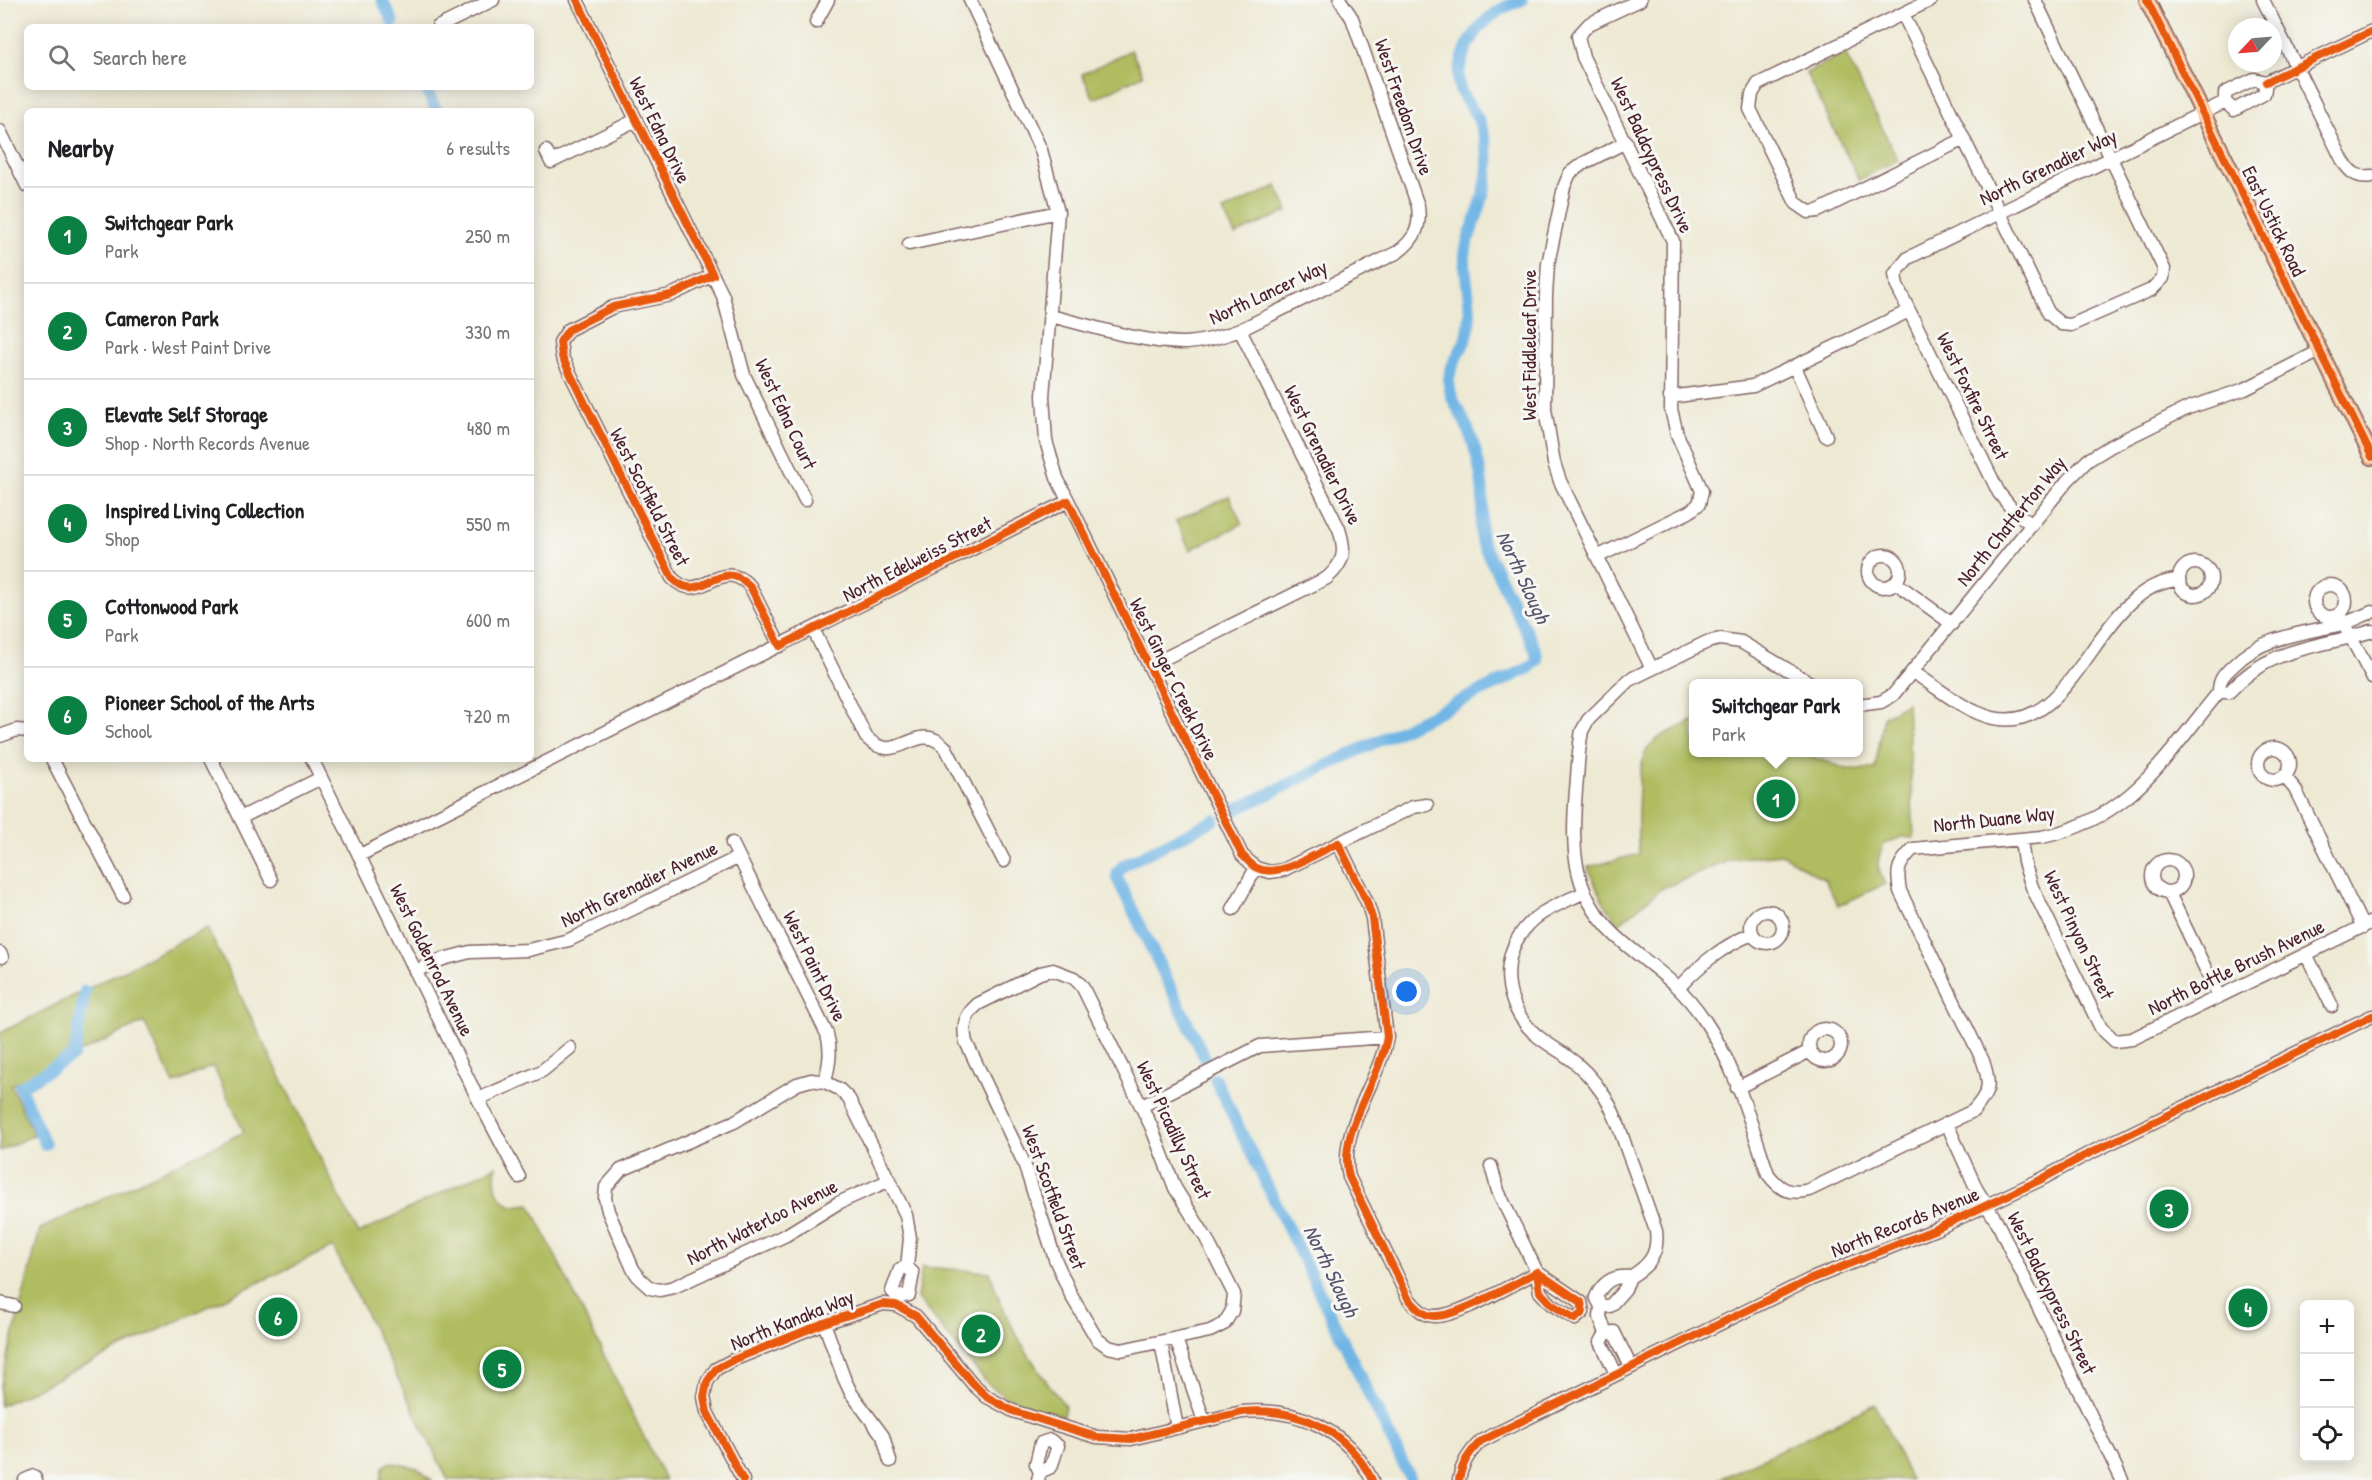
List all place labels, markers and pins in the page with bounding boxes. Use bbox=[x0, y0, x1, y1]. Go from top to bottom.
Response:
pin: 1 bbox=[1756, 776, 1796, 822]
pin: 3 bbox=[2150, 1186, 2188, 1232]
pin: 4 bbox=[2228, 1286, 2268, 1330]
pin: 6 bbox=[258, 1294, 298, 1340]
pin: 2 bbox=[962, 1312, 1000, 1356]
pin: 5 bbox=[482, 1346, 522, 1392]

